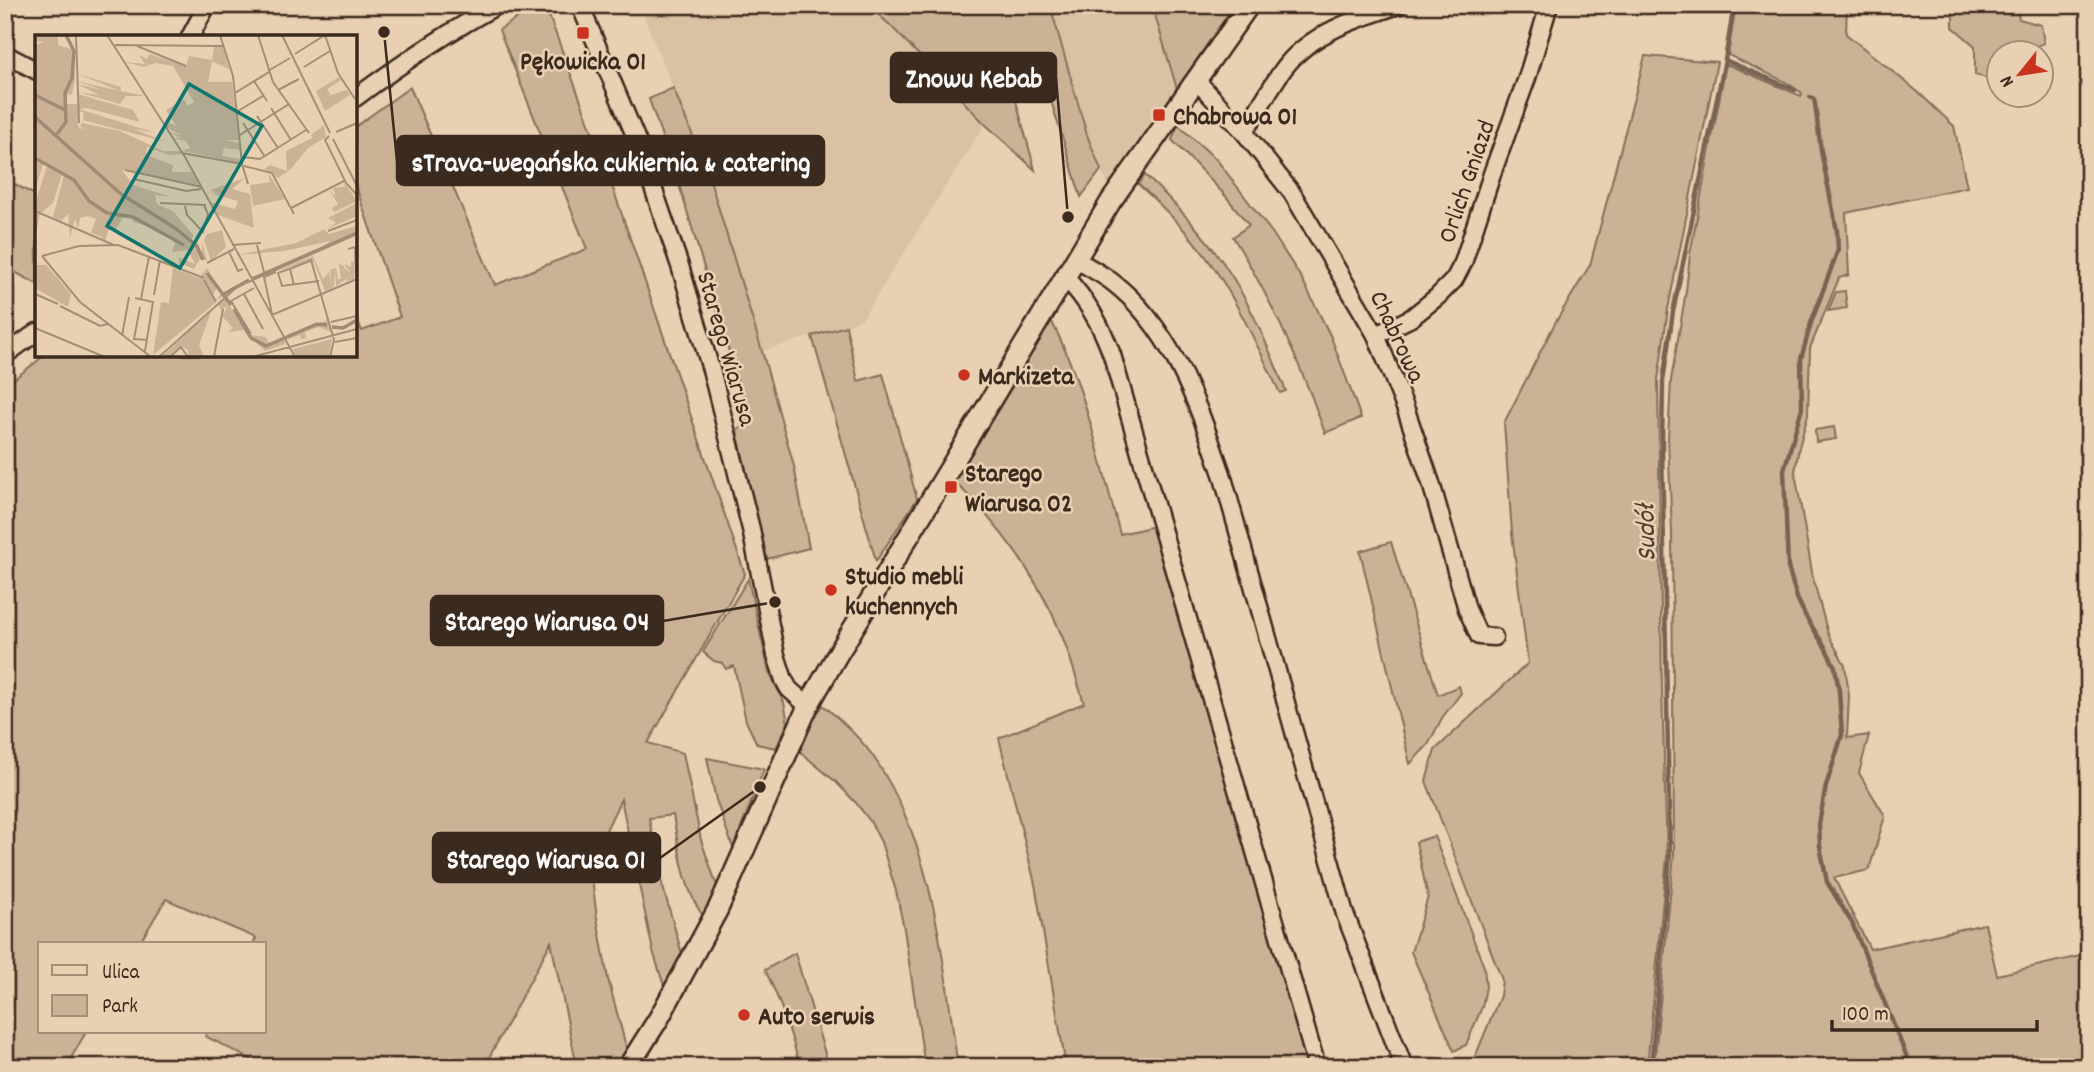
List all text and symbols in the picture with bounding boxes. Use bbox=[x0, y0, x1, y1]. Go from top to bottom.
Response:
marker: Pękowicka 01 bbox=[575, 25, 591, 41]
inset map bbox=[35, 35, 357, 357]
north arrow bbox=[1986, 38, 2056, 108]
place label: Pękowicka 01 bbox=[520, 45, 646, 82]
callout: Znowu Kebab bbox=[891, 53, 1056, 102]
text: Znowu Kebab bbox=[906, 62, 1042, 102]
text: N bbox=[1994, 70, 2022, 92]
place label: Chabrowa 01 bbox=[1173, 100, 1297, 137]
marker: Chabrowa 01 bbox=[1151, 107, 1167, 123]
street label: Orlich Gniazd bbox=[1430, 116, 1507, 249]
callout: sTrava-wegańska cukiernia & catering bbox=[397, 136, 824, 185]
text: sTrava-wegańska cukiernia & catering bbox=[411, 146, 811, 186]
street label: Starego Wiarusa bbox=[685, 267, 765, 431]
street label: Chabrowa bbox=[1358, 285, 1434, 391]
place label: Markizeta bbox=[978, 360, 1074, 397]
marker: Markizeta bbox=[956, 367, 972, 383]
place label: Starego Wiarusa 02 bbox=[965, 457, 1072, 524]
marker: Starego Wiarusa 02 bbox=[943, 479, 959, 495]
water label: Sudół bbox=[1628, 501, 1669, 562]
place label: Studio mebli kuchennych bbox=[845, 560, 963, 627]
marker: Studio mebli kuchennych bbox=[823, 582, 839, 598]
callout: Starego Wiarusa 04 bbox=[431, 596, 663, 645]
text: Starego Wiarusa 04 bbox=[445, 605, 649, 645]
callout: Starego Wiarusa 01 bbox=[433, 833, 660, 882]
text: Starego Wiarusa 01 bbox=[446, 843, 646, 883]
legend bbox=[38, 942, 266, 1034]
text: Ulica bbox=[102, 959, 140, 989]
scale bar bbox=[1832, 988, 2036, 1032]
text: Park bbox=[102, 993, 138, 1023]
place label: Auto serwis bbox=[758, 1000, 875, 1037]
text: 100 m bbox=[1842, 1001, 1889, 1031]
marker: Auto serwis bbox=[736, 1007, 752, 1023]

